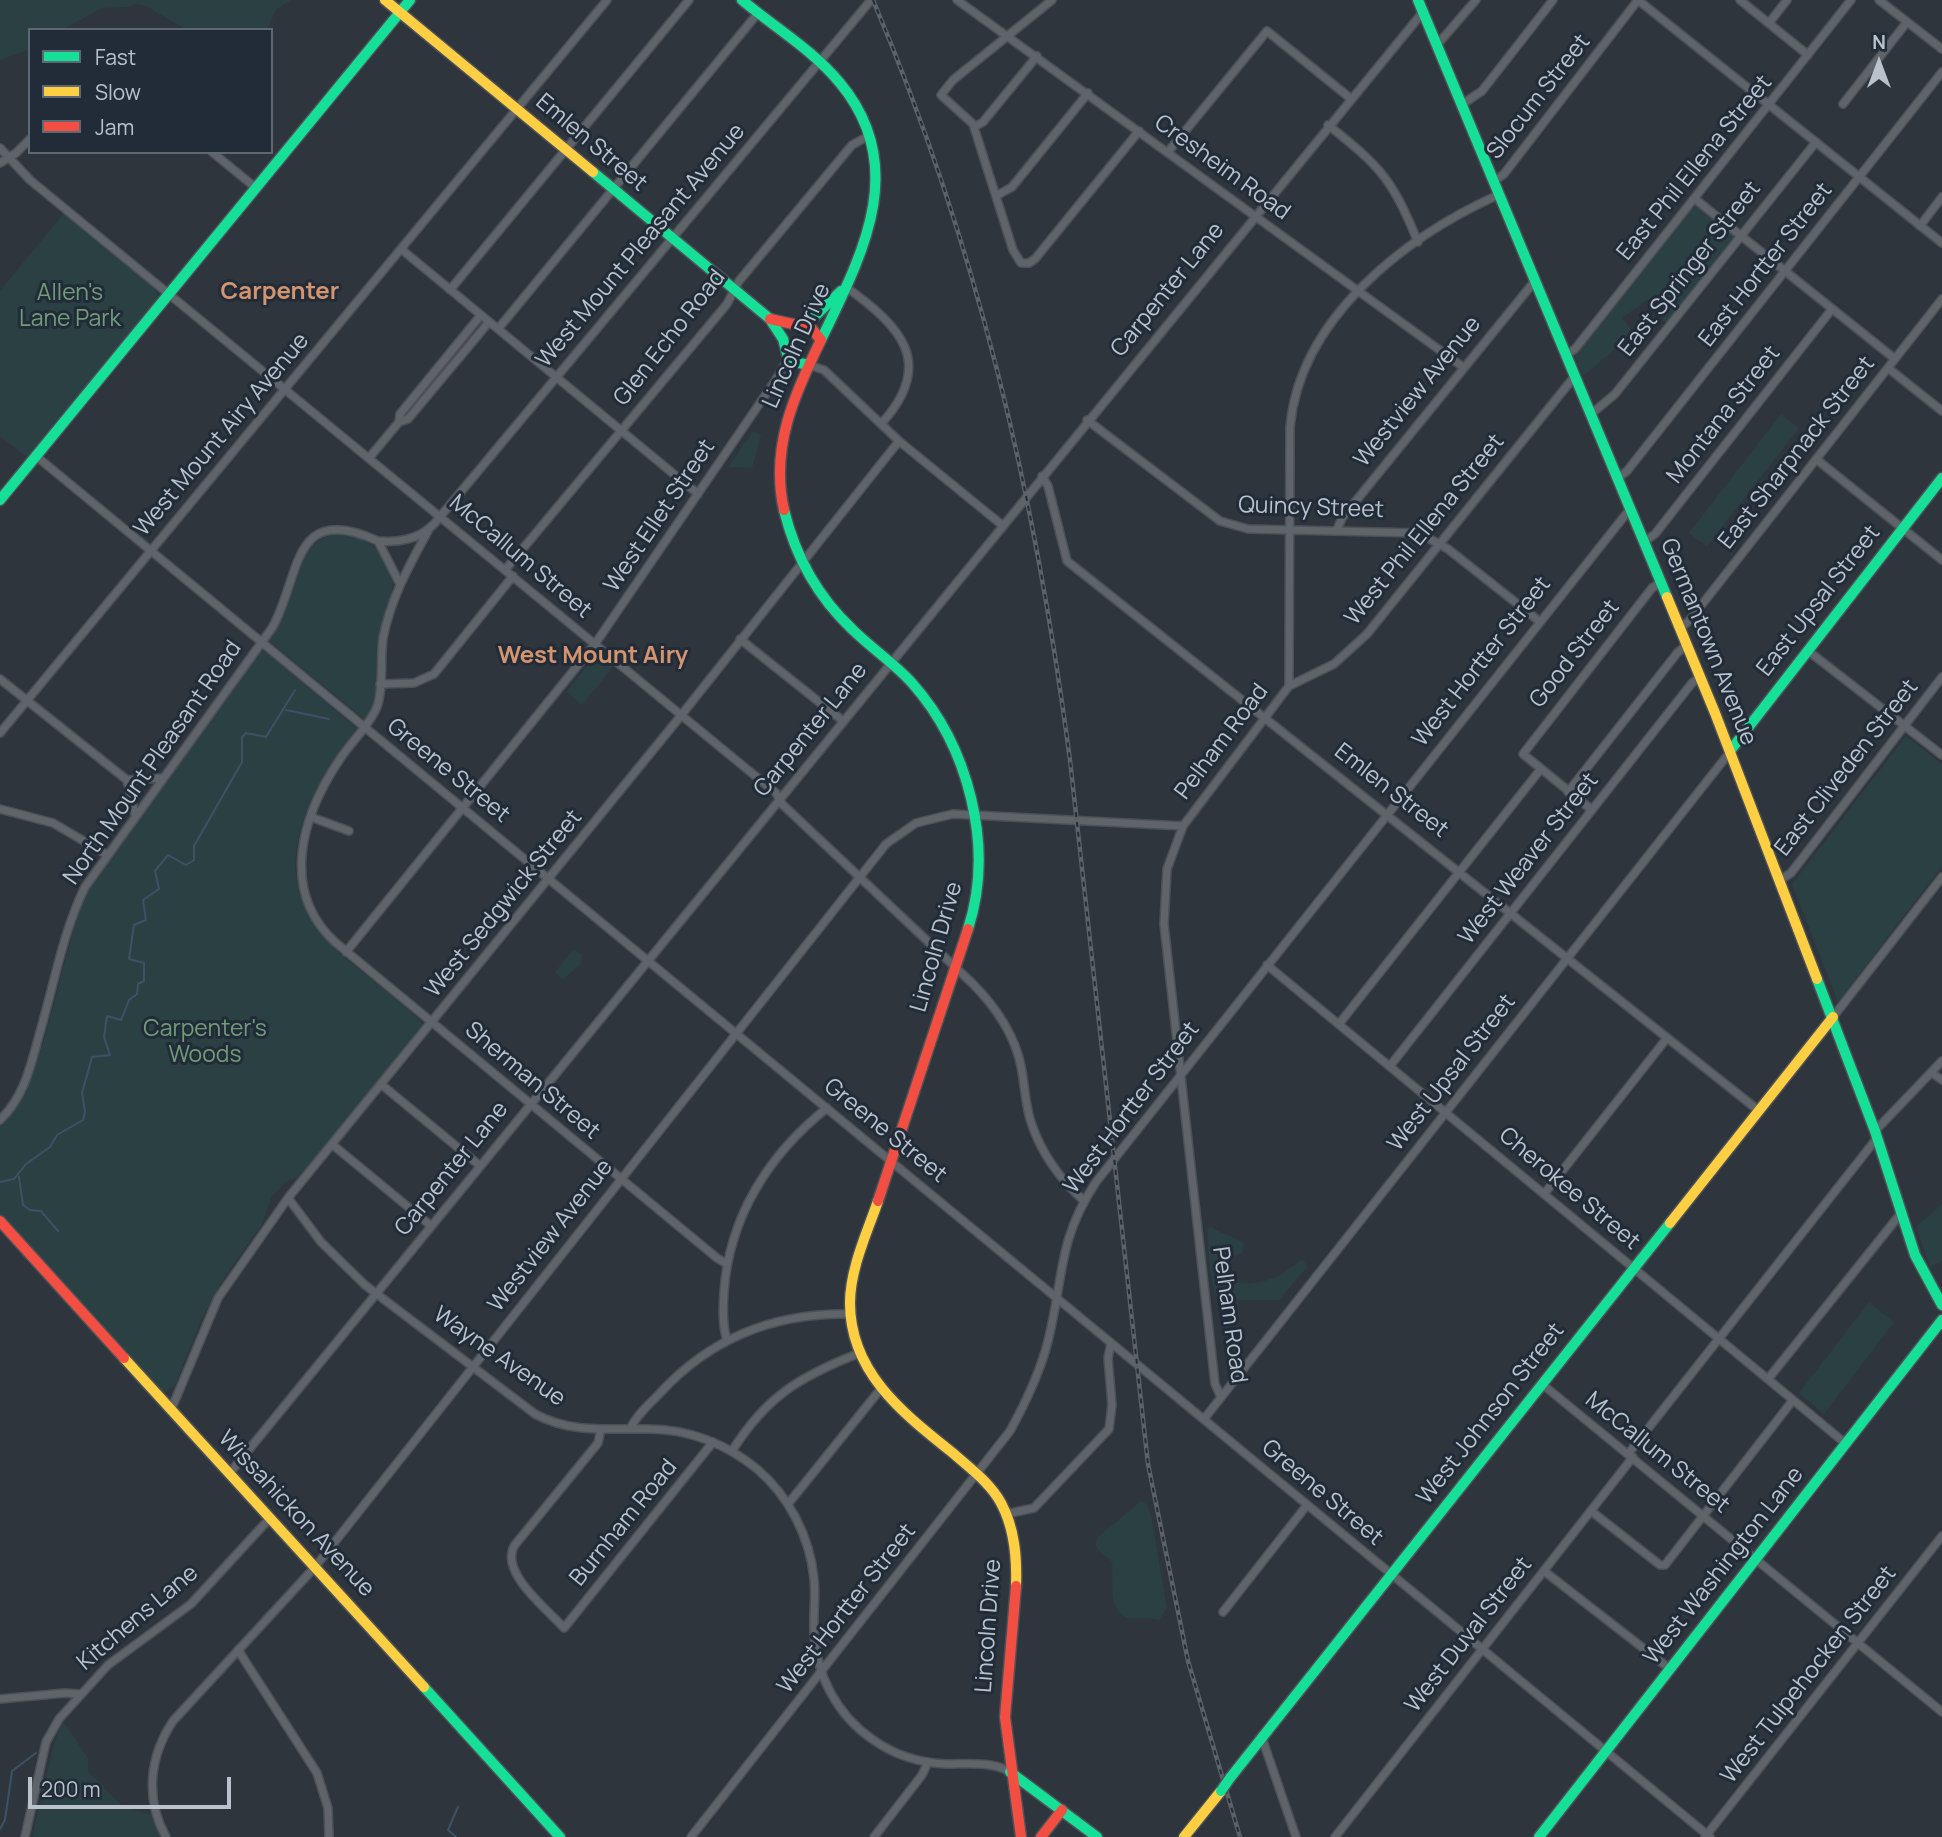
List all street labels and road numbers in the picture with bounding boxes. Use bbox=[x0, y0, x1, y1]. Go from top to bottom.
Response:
street label: Slocum Street bbox=[1482, 29, 1596, 165]
street label: East Phil Ellena Street bbox=[1612, 70, 1778, 266]
street label: Emlen Street bbox=[530, 88, 652, 198]
street label: Cresheim Road bbox=[1149, 109, 1295, 227]
street label: West Mount Pleasant Avenue bbox=[531, 118, 751, 374]
street label: East Springer Street bbox=[1613, 176, 1767, 362]
street label: East Hortter Street bbox=[1693, 178, 1839, 352]
street label: Carpenter Lane bbox=[1106, 217, 1230, 363]
street label: Glen Echo Road bbox=[608, 264, 732, 412]
street label: Lincoln Drive bbox=[757, 279, 837, 413]
street label: Westview Avenue bbox=[1349, 311, 1487, 473]
street label: West Mount Airy Avenue bbox=[129, 328, 315, 542]
street label: Montana Street bbox=[1662, 341, 1786, 489]
street label: East Sharpnack Street bbox=[1713, 351, 1881, 555]
street label: West Phil Ellena Street bbox=[1339, 429, 1511, 631]
street label: West Ellet Street bbox=[599, 434, 721, 598]
street label: McCallum Street bbox=[443, 489, 597, 625]
street label: Quincy Street bbox=[1238, 492, 1384, 524]
street label: East Upsal Street bbox=[1752, 520, 1886, 682]
street label: Germantown Avenue bbox=[1654, 535, 1762, 749]
street label: West Hortter Street bbox=[1407, 572, 1557, 752]
street label: Good Street bbox=[1524, 595, 1626, 713]
street label: North Mount Pleasant Road bbox=[58, 636, 248, 890]
street label: Carpenter Lane bbox=[749, 657, 873, 803]
street label: East Cliveden Street bbox=[1770, 674, 1924, 862]
street label: Pelham Road bbox=[1170, 679, 1274, 805]
street label: Greene Street bbox=[381, 713, 515, 829]
street label: Emlen Street bbox=[1329, 738, 1453, 844]
street label: West Weaver Street bbox=[1453, 768, 1605, 950]
street label: West Sedgwick Street bbox=[420, 805, 588, 1003]
street label: Lincoln Drive bbox=[905, 879, 969, 1015]
street label: West Upsal Street bbox=[1382, 989, 1522, 1157]
street label: Sherman Street bbox=[459, 1017, 605, 1145]
street label: West Hortter Street bbox=[1058, 1017, 1206, 1199]
street label: Greene Street bbox=[818, 1073, 952, 1189]
street label: Carpenter Lane bbox=[390, 1096, 514, 1242]
street label: Cherokee Street bbox=[1493, 1122, 1645, 1256]
street label: Westview Avenue bbox=[483, 1154, 619, 1318]
street label: Pelham Road bbox=[1206, 1245, 1252, 1385]
street label: Wayne Avenue bbox=[428, 1301, 570, 1413]
street label: West Johnson Street bbox=[1412, 1318, 1570, 1510]
street label: McCallum Street bbox=[1579, 1386, 1735, 1520]
street label: Wissahickon Avenue bbox=[212, 1425, 380, 1603]
street label: Greene Street bbox=[1256, 1434, 1388, 1552]
street label: Burnham Road bbox=[565, 1454, 683, 1592]
street label: West Washington Lane bbox=[1638, 1462, 1810, 1670]
street label: West Hortter Street bbox=[772, 1519, 922, 1699]
street label: West Duval Street bbox=[1400, 1552, 1538, 1718]
street label: Lincoln Drive bbox=[971, 1558, 1007, 1694]
street label: Kitchens Lane bbox=[72, 1559, 204, 1677]
street label: West Tulpehocken Street bbox=[1716, 1561, 1902, 1789]

